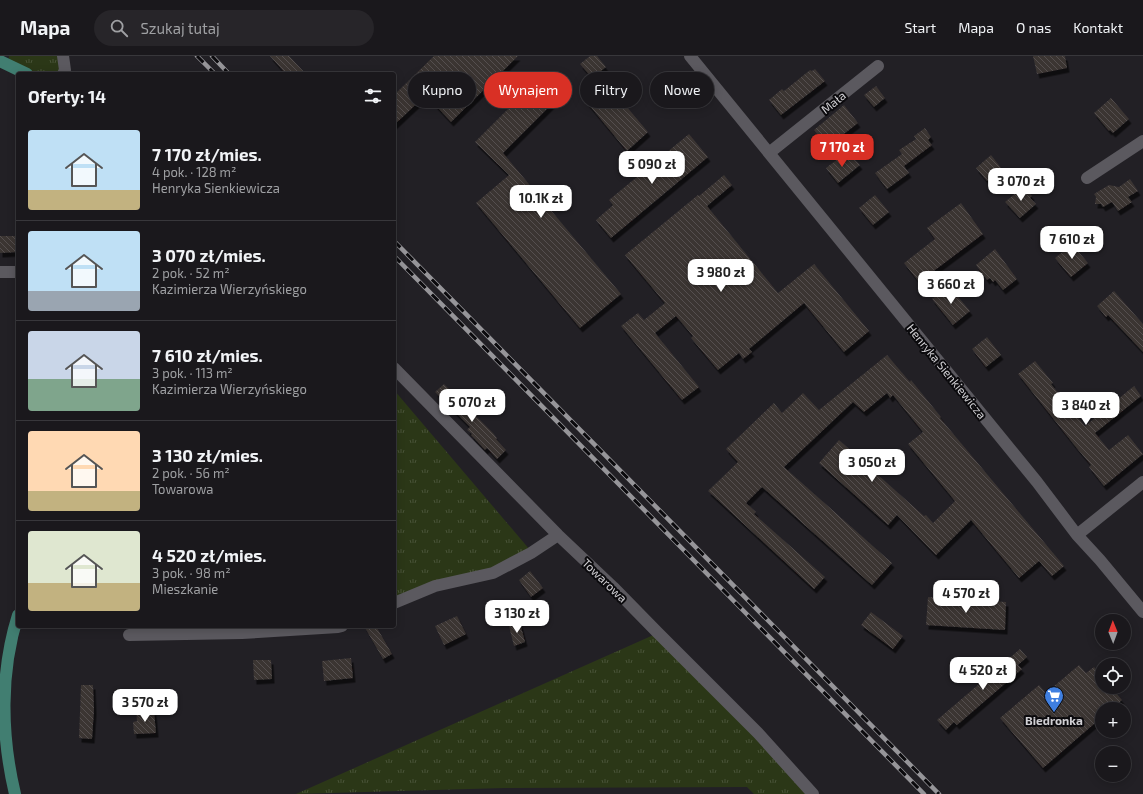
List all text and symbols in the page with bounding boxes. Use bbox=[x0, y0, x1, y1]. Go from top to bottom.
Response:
search box bbox=[94, 10, 374, 46]
text: Mapa bbox=[20, 16, 70, 39]
icon: search bbox=[108, 17, 130, 39]
text: Szukaj tutaj bbox=[140, 19, 220, 37]
text: Start bbox=[904, 19, 936, 36]
text: Mapa bbox=[958, 19, 994, 36]
text: O nas bbox=[1016, 19, 1051, 36]
text: Kontakt bbox=[1073, 19, 1123, 36]
chip: Kupno bbox=[408, 72, 476, 108]
chip: Wynajem bbox=[484, 72, 572, 108]
chip: Filtry bbox=[580, 72, 642, 108]
chip: Nowe bbox=[650, 72, 714, 108]
icon: filters bbox=[362, 85, 384, 107]
text: Oferty: 14 bbox=[28, 86, 106, 106]
street label: Mała bbox=[818, 88, 848, 116]
pin: 7 170 zł bbox=[801, 134, 883, 168]
text: 7 170 zł bbox=[820, 139, 864, 155]
text: 7 170 zł/mies. bbox=[152, 144, 262, 164]
icon: home bbox=[60, 146, 108, 194]
pin: 5 090 zł bbox=[611, 151, 693, 185]
text: 5 090 zł bbox=[628, 156, 676, 172]
text: 4 pok. · 128 m² bbox=[152, 164, 236, 180]
pin: 3 070 zł bbox=[980, 168, 1062, 202]
text: 3 070 zł bbox=[997, 173, 1045, 189]
text: Henryka Sienkiewicza bbox=[152, 180, 280, 196]
pin: 10.1K zł bbox=[500, 185, 582, 219]
text: 10.1K zł bbox=[519, 190, 563, 206]
pin: 7 610 zł bbox=[1031, 226, 1113, 260]
text: 7 610 zł bbox=[1049, 231, 1095, 247]
text: 3 070 zł/mies. bbox=[152, 245, 266, 265]
icon: home bbox=[60, 247, 108, 295]
pin: 3 980 zł bbox=[680, 259, 762, 293]
text: 3 980 zł bbox=[697, 264, 745, 280]
text: 2 pok. · 52 m² bbox=[152, 265, 230, 281]
pin: 3 660 zł bbox=[910, 271, 992, 305]
text: 3 660 zł bbox=[927, 276, 975, 292]
text: Kazimierza Wierzyńskiego bbox=[152, 281, 307, 297]
street label: Henryka Sienkiewicza bbox=[904, 321, 990, 421]
text: 7 610 zł/mies. bbox=[152, 345, 263, 365]
icon: home bbox=[60, 347, 108, 395]
text: 3 pok. · 113 m² bbox=[152, 365, 233, 381]
text: Kazimierza Wierzyńskiego bbox=[152, 381, 307, 397]
pin: 5 070 zł bbox=[431, 389, 513, 423]
pin: 3 840 zł bbox=[1045, 392, 1127, 426]
text: 5 070 zł bbox=[448, 394, 496, 410]
text: 3 840 zł bbox=[1061, 397, 1111, 413]
text: 3 130 zł/mies. bbox=[152, 445, 263, 465]
icon: home bbox=[60, 447, 108, 495]
pin: 3 050 zł bbox=[831, 449, 913, 483]
text: 3 050 zł bbox=[848, 454, 896, 470]
text: 2 pok. · 56 m² bbox=[152, 465, 230, 481]
text: Towarowa bbox=[152, 481, 213, 497]
text: 4 520 zł/mies. bbox=[152, 545, 267, 565]
icon: home bbox=[60, 547, 108, 595]
street label: Towarowa bbox=[580, 555, 630, 605]
text: 3 pok. · 98 m² bbox=[152, 565, 231, 581]
pin: 4 570 zł bbox=[925, 580, 1007, 614]
text: Mieszkanie bbox=[152, 581, 218, 597]
text: 4 570 zł bbox=[942, 585, 990, 601]
pin: 3 130 zł bbox=[476, 600, 558, 634]
text: 3 130 zł bbox=[494, 605, 540, 621]
north arrow bbox=[1095, 614, 1131, 650]
map controls bbox=[1095, 614, 1131, 782]
pin: 4 520 zł bbox=[942, 657, 1024, 691]
button: locate bbox=[1095, 658, 1131, 694]
text: 4 520 zł bbox=[959, 662, 1007, 678]
supermarket icon: Biedronka bbox=[1043, 685, 1065, 713]
pin: 3 570 zł bbox=[104, 689, 186, 723]
text: 3 570 zł bbox=[122, 694, 168, 710]
button: + bbox=[1095, 702, 1131, 738]
place label: Biedronka bbox=[1025, 713, 1083, 727]
button: − bbox=[1095, 746, 1131, 782]

